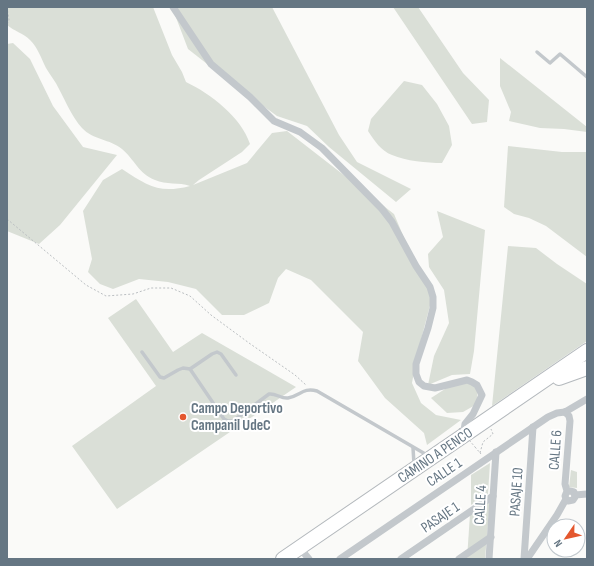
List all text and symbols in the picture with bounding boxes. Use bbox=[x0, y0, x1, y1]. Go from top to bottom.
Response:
place label: Campo Deportivo Campanil UdeC bbox=[191, 399, 283, 435]
marker: Campo Deportivo Campanil UdeC bbox=[178, 412, 188, 422]
street label: CAMINO A PENCO bbox=[394, 423, 477, 488]
street label: CALLE 6 bbox=[545, 429, 566, 471]
street label: CALLE 1 bbox=[423, 453, 466, 491]
street label: PASAJE 10 bbox=[505, 467, 528, 517]
street label: CALLE 4 bbox=[470, 485, 491, 525]
street label: PASAJE 1 bbox=[417, 497, 464, 537]
north arrow bbox=[546, 518, 586, 558]
text: N bbox=[551, 537, 565, 549]

